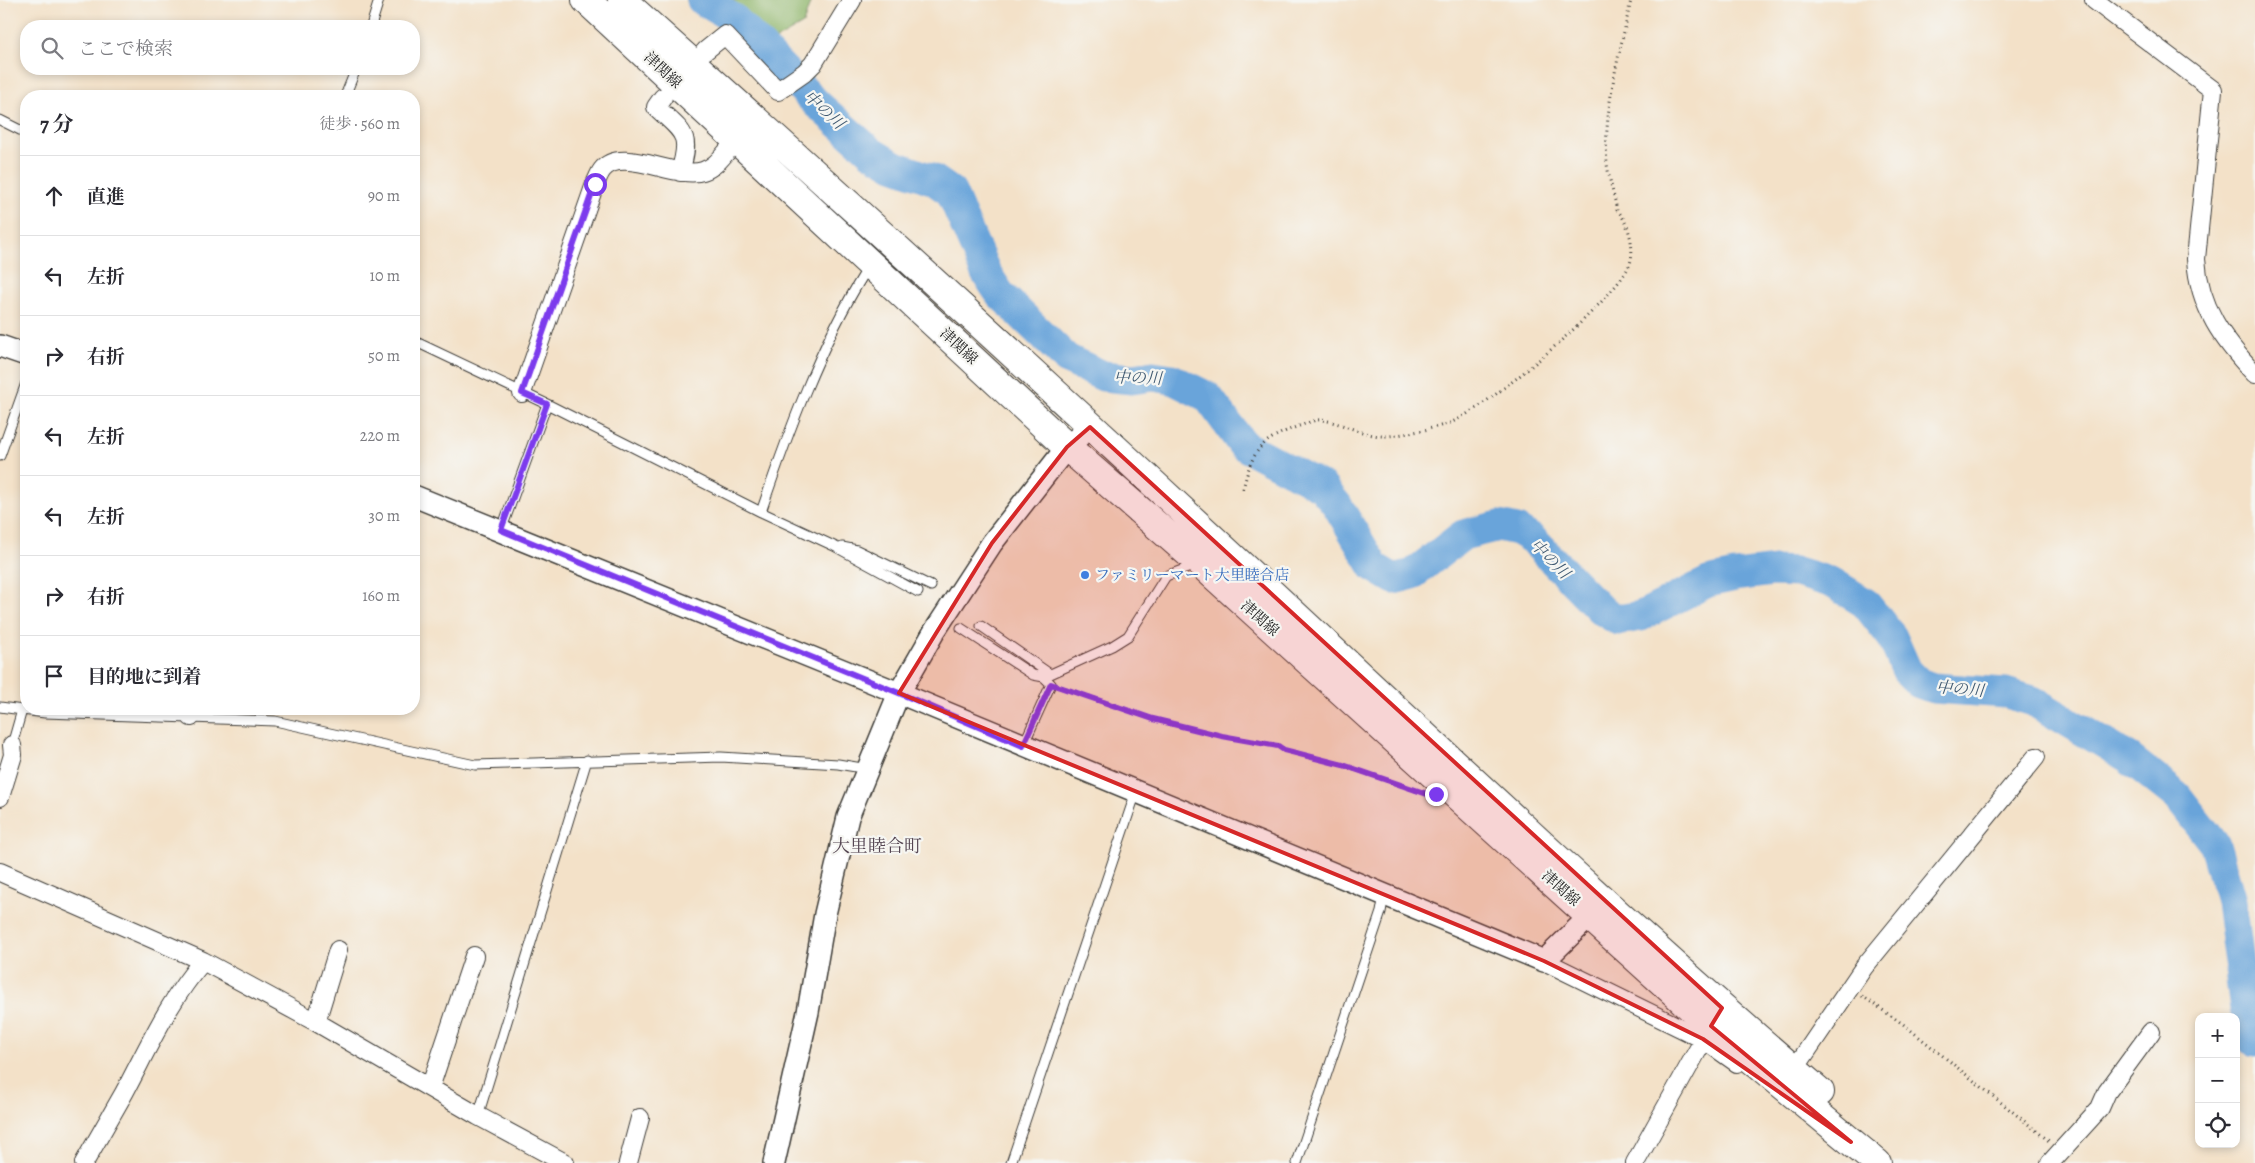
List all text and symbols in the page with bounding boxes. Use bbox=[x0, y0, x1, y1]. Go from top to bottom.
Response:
search box bbox=[20, 20, 420, 75]
icon: search bbox=[38, 34, 66, 62]
text: ここで検索 bbox=[78, 36, 173, 62]
street label: 津関線 bbox=[640, 47, 686, 93]
water label: 中の川 bbox=[799, 86, 851, 136]
text: 7 分 bbox=[40, 110, 74, 138]
text: 徒歩 · 560 m bbox=[319, 113, 400, 135]
route start bbox=[584, 173, 607, 196]
icon: ahead bbox=[40, 182, 68, 210]
text: 直進 bbox=[87, 184, 125, 210]
text: 90 m bbox=[368, 185, 400, 207]
icon: left bbox=[40, 262, 68, 290]
text: 左折 bbox=[87, 264, 125, 290]
text: 10 m bbox=[370, 265, 400, 287]
street label: 津関線 bbox=[936, 323, 982, 369]
icon: right bbox=[40, 342, 68, 370]
text: 右折 bbox=[87, 344, 125, 370]
text: 50 m bbox=[368, 345, 400, 367]
water label: 中の川 bbox=[1114, 366, 1164, 390]
icon: left bbox=[40, 422, 68, 450]
text: 左折 bbox=[87, 424, 125, 450]
text: 220 m bbox=[360, 425, 400, 447]
icon: left bbox=[40, 502, 68, 530]
text: 左折 bbox=[87, 504, 125, 530]
text: 30 m bbox=[368, 505, 400, 527]
water label: 中の川 bbox=[1525, 534, 1576, 585]
place label: ファミリーマート大里睦合店 bbox=[1095, 565, 1290, 585]
marker: ファミリーマート大里睦合店 bbox=[1079, 569, 1091, 581]
icon: right bbox=[40, 582, 68, 610]
text: 右折 bbox=[87, 584, 125, 610]
text: 160 m bbox=[362, 585, 400, 607]
street label: 津関線 bbox=[1237, 596, 1283, 640]
icon: arrive bbox=[40, 662, 68, 690]
text: 目的地に到着 bbox=[87, 664, 201, 690]
water label: 中の川 bbox=[1935, 676, 1987, 702]
route end bbox=[1425, 783, 1448, 806]
district label: 大里睦合町 bbox=[832, 834, 922, 858]
street label: 津関線 bbox=[1538, 866, 1584, 910]
map controls bbox=[2195, 1013, 2240, 1148]
button: + bbox=[2195, 1013, 2240, 1058]
button: − bbox=[2195, 1058, 2240, 1103]
button: locate bbox=[2195, 1103, 2240, 1148]

